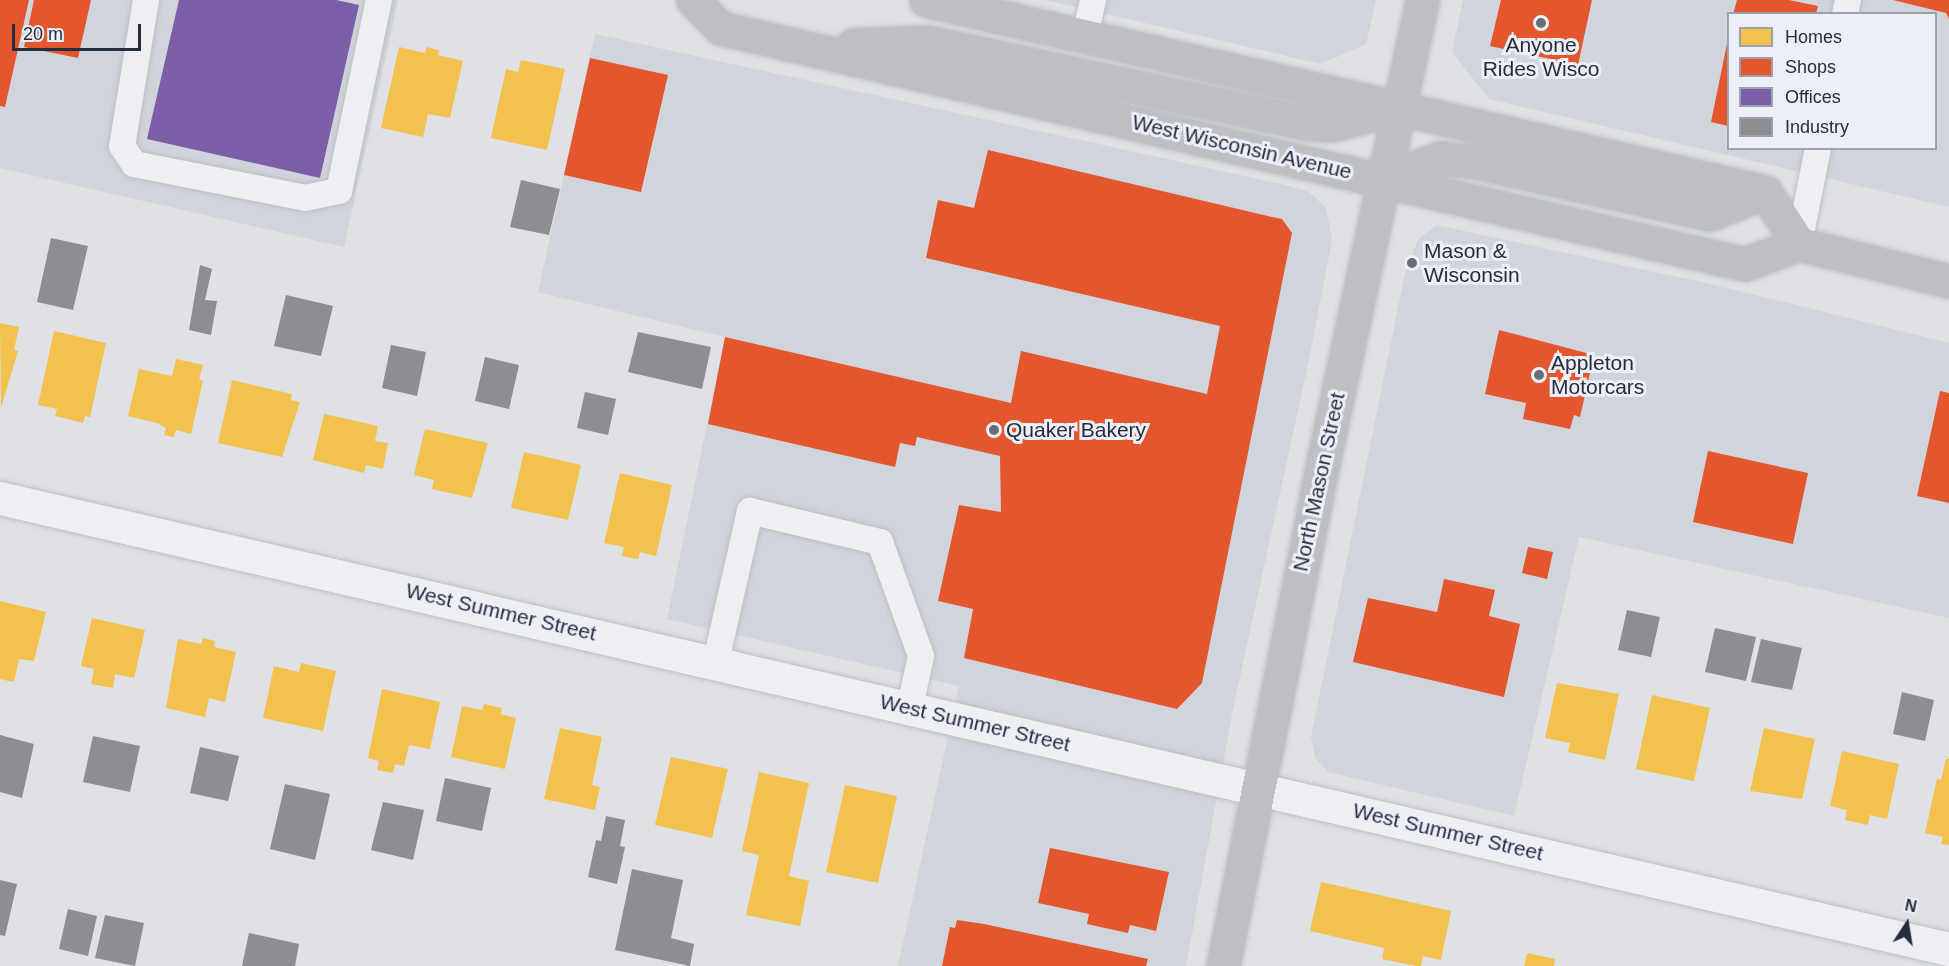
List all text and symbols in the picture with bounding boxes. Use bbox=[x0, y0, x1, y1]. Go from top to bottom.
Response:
scale bar bbox=[15, 12, 144, 50]
legend bbox=[1727, 12, 1937, 150]
marker: Anyone Rides Wisco bbox=[1534, 16, 1548, 30]
text: 20 m bbox=[23, 24, 63, 44]
text: Homes bbox=[1785, 27, 1842, 47]
place label: Anyone Rides Wisco bbox=[1483, 32, 1599, 82]
text: Shops bbox=[1785, 57, 1836, 77]
text: Offices bbox=[1785, 87, 1841, 107]
street label: West Wisconsin Avenue bbox=[1129, 109, 1355, 185]
text: Industry bbox=[1785, 117, 1849, 137]
place label: Mason & Wisconsin bbox=[1424, 238, 1520, 288]
marker: Mason & Wisconsin bbox=[1405, 256, 1419, 270]
place label: Appleton Motorcars bbox=[1551, 350, 1644, 400]
marker: Appleton Motorcars bbox=[1532, 368, 1546, 382]
street label: North Mason Street bbox=[1288, 390, 1350, 574]
place label: Quaker Bakery bbox=[1006, 417, 1146, 443]
marker: Quaker Bakery bbox=[987, 423, 1001, 437]
street label: West Summer Street bbox=[403, 578, 599, 646]
street label: West Summer Street bbox=[877, 689, 1073, 757]
street label: West Summer Street bbox=[1350, 798, 1546, 866]
north arrow bbox=[1877, 894, 1937, 954]
text: N bbox=[1903, 896, 1918, 915]

